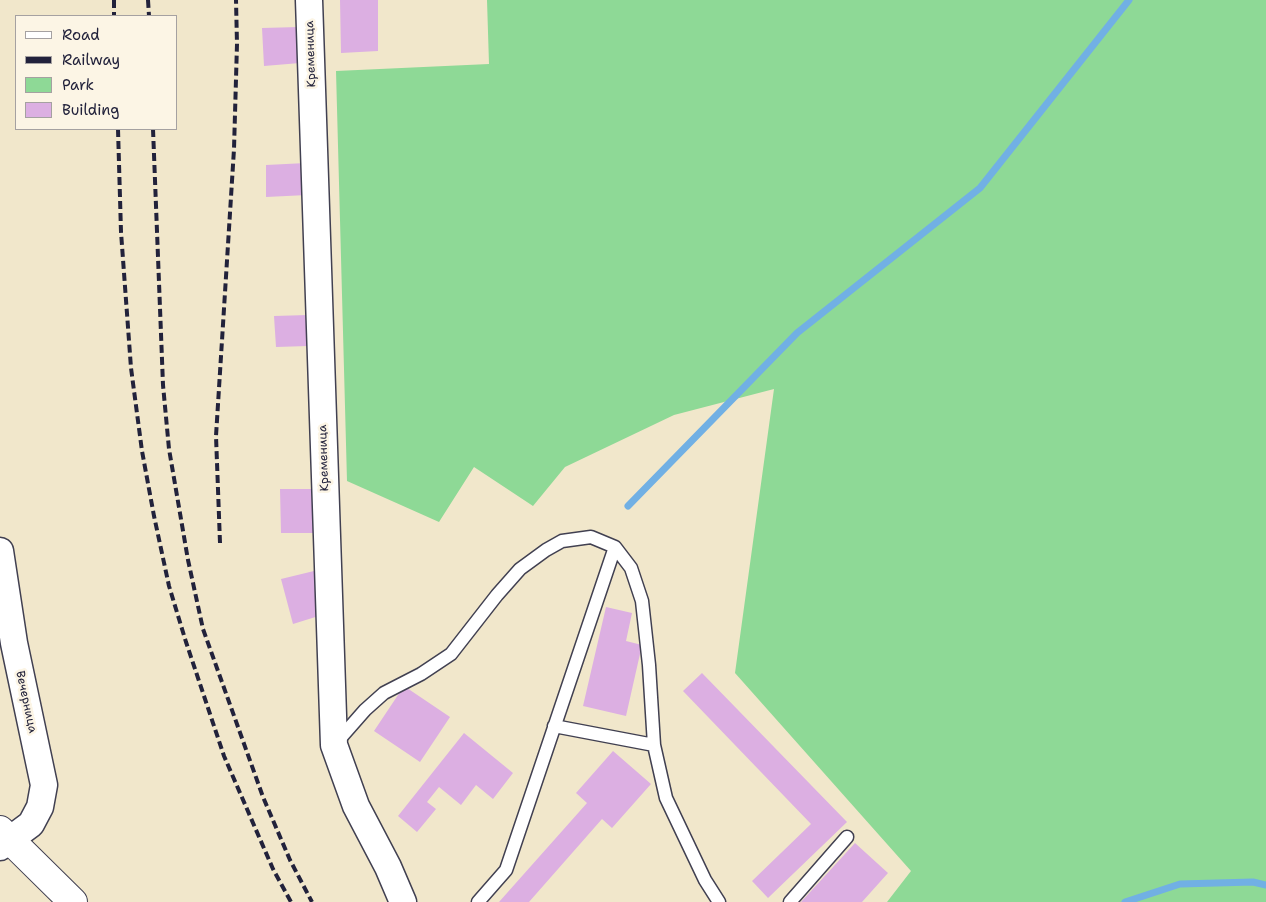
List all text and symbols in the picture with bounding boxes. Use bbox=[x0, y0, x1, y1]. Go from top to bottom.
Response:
legend bbox=[15, 15, 178, 130]
street label: Кременица bbox=[303, 20, 319, 88]
text: Road bbox=[62, 25, 100, 45]
text: Railway bbox=[62, 50, 120, 70]
text: Park bbox=[62, 75, 94, 95]
text: Building bbox=[62, 100, 119, 120]
street label: Кременица bbox=[316, 424, 332, 492]
street label: Вечерница bbox=[12, 670, 40, 734]

